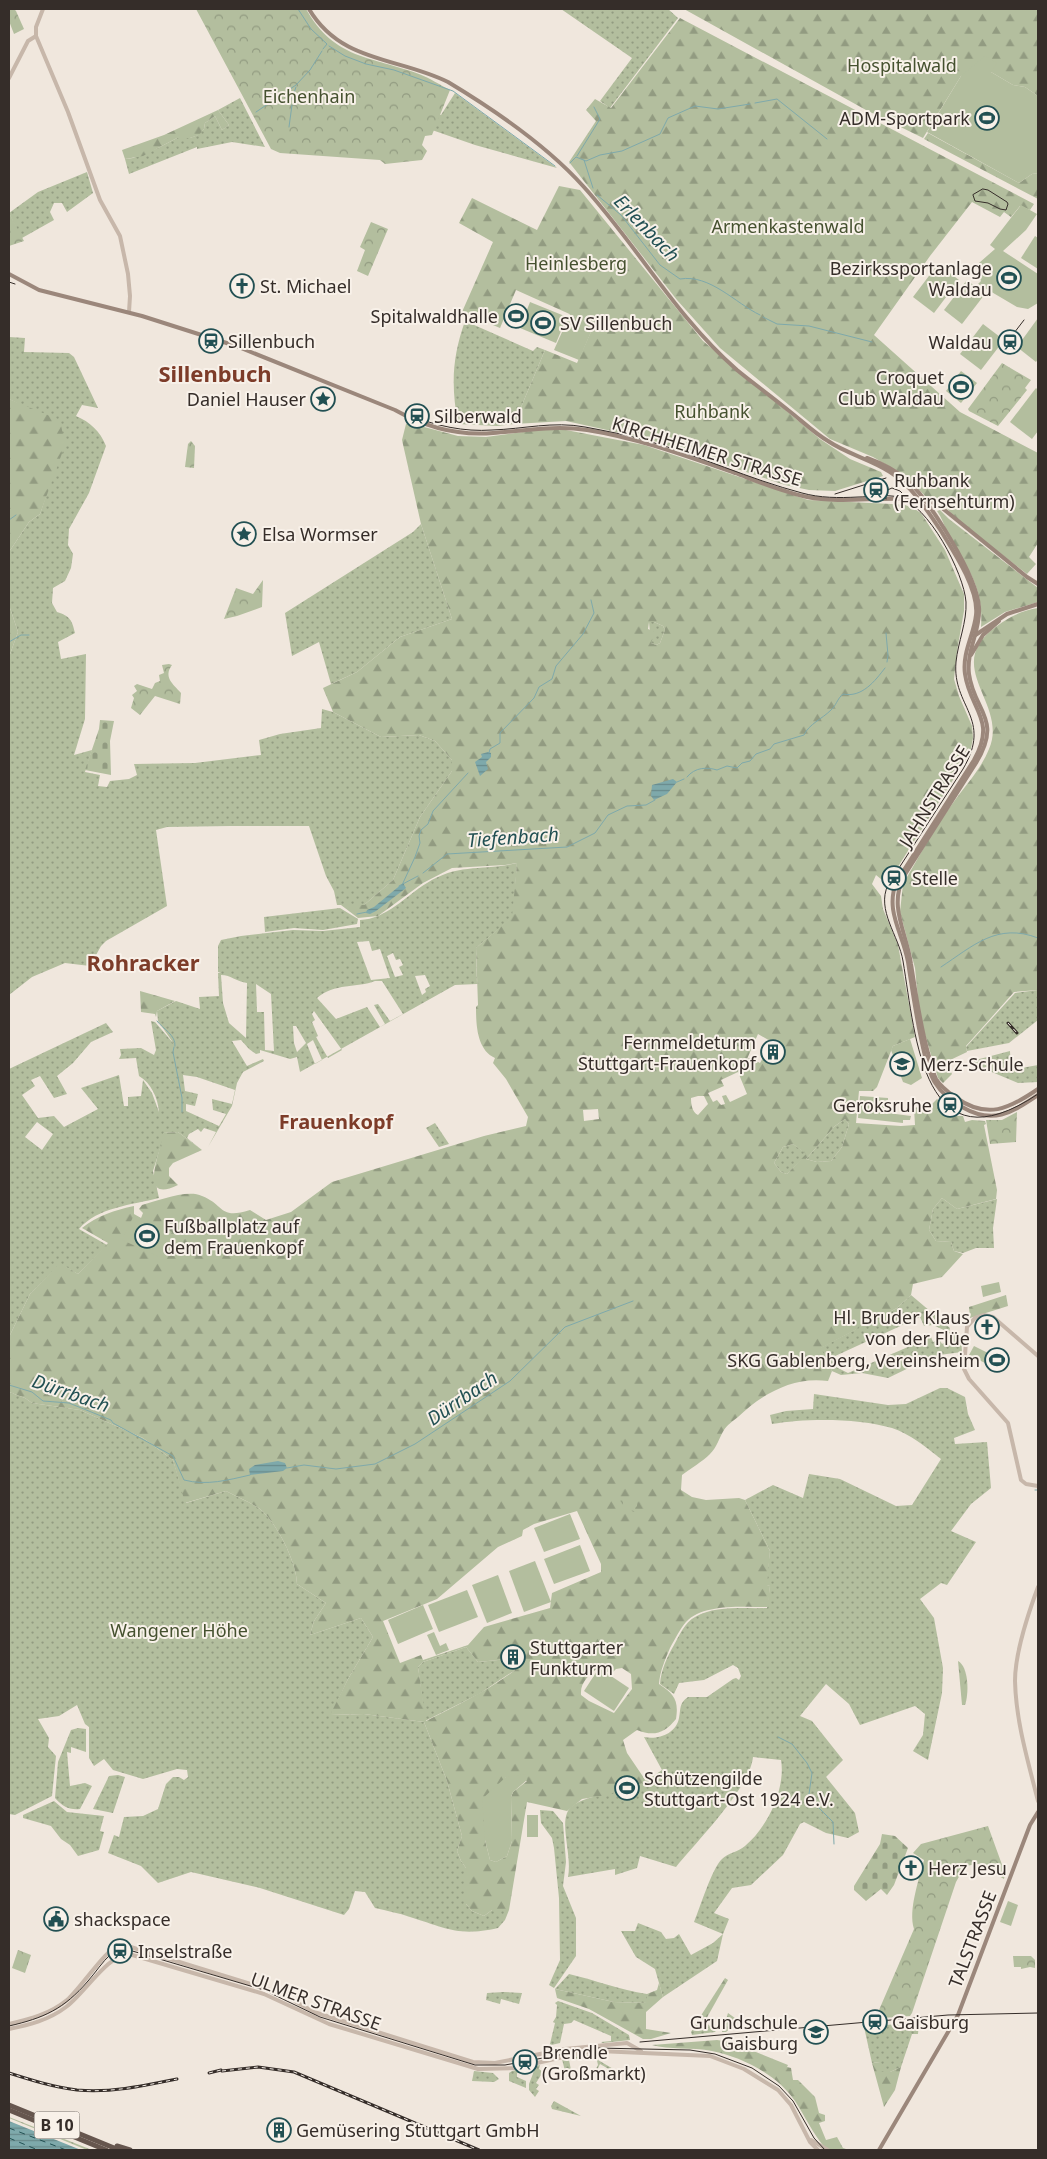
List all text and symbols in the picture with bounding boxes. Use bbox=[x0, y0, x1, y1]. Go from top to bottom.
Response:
park label: Hospitalwald bbox=[847, 53, 957, 77]
park label: Eichenhain bbox=[263, 84, 355, 108]
sports icon: ADM-Sportpark bbox=[974, 105, 1000, 131]
place label: ADM-Sportpark bbox=[839, 106, 970, 130]
water label: Erlenbach bbox=[608, 189, 686, 267]
park label: Armenkastenwald bbox=[711, 214, 865, 238]
park label: Heinlesberg bbox=[525, 251, 627, 275]
place label: Bezirkssportanlage Waldau bbox=[830, 256, 992, 301]
sports icon: Bezirkssportanlage Waldau bbox=[996, 265, 1022, 291]
church icon: St. Michael bbox=[229, 273, 255, 299]
place label: St. Michael bbox=[260, 274, 352, 298]
sports icon: Spitalwaldhalle bbox=[503, 303, 529, 329]
place label: Spitalwaldhalle bbox=[371, 304, 498, 328]
sports icon: SV Sillenbuch bbox=[530, 310, 556, 336]
place label: SV Sillenbuch bbox=[560, 311, 672, 335]
station icon: Sillenbuch bbox=[198, 328, 224, 354]
place label: Sillenbuch bbox=[228, 329, 315, 353]
station icon: Waldau bbox=[997, 329, 1023, 355]
place label: Waldau bbox=[929, 330, 992, 354]
district label: Sillenbuch bbox=[158, 358, 272, 388]
place label: Croquet Club Waldau bbox=[838, 365, 944, 410]
sports icon: Croquet Club Waldau bbox=[948, 374, 974, 400]
place icon: Daniel Hauser bbox=[310, 386, 336, 412]
place label: Daniel Hauser bbox=[187, 387, 307, 411]
park label: Ruhbank bbox=[674, 399, 750, 423]
station icon: Silberwald bbox=[404, 403, 430, 429]
place label: Silberwald bbox=[434, 404, 522, 428]
street label: KIRCHHEIMER STRASSE bbox=[609, 411, 805, 491]
place label: Ruhbank (Fernsehturm) bbox=[894, 468, 1015, 513]
station icon: Ruhbank (Fernsehturm) bbox=[863, 477, 889, 503]
place icon: Elsa Wormser bbox=[231, 521, 257, 547]
place label: Elsa Wormser bbox=[262, 522, 378, 546]
street label: JAHNSTRASSE bbox=[892, 741, 975, 853]
water label: Tiefenbach bbox=[466, 821, 560, 853]
station icon: Stelle bbox=[881, 865, 907, 891]
place label: Stelle bbox=[912, 866, 958, 890]
district label: Rohracker bbox=[86, 947, 200, 977]
place label: Fernmeldeturm Stuttgart-Frauenkopf bbox=[578, 1030, 757, 1075]
building icon: Fernmeldeturm Stuttgart-Frauenkopf bbox=[760, 1039, 786, 1065]
school or university icon: Merz-Schule bbox=[889, 1051, 915, 1077]
place label: Merz-Schule bbox=[920, 1052, 1024, 1076]
station icon: Geroksruhe bbox=[937, 1092, 963, 1118]
place label: Geroksruhe bbox=[833, 1093, 932, 1117]
district label: Frauenkopf bbox=[279, 1108, 395, 1135]
place label: Fußballplatz auf dem Frauenkopf bbox=[164, 1214, 304, 1259]
sports icon: Fußballplatz auf dem Frauenkopf bbox=[134, 1223, 160, 1249]
place label: Hl. Bruder Klaus von der Flüe bbox=[833, 1305, 970, 1350]
church icon: Hl. Bruder Klaus von der Flüe bbox=[974, 1314, 1000, 1340]
sports icon: SKG Gablenberg, Vereinsheim bbox=[984, 1347, 1010, 1373]
place label: SKG Gablenberg, Vereinsheim bbox=[727, 1348, 980, 1372]
water label: Dürrbach bbox=[421, 1365, 503, 1431]
water label: Dürrbach bbox=[29, 1368, 113, 1418]
park label: Wangener Höhe bbox=[110, 1618, 248, 1642]
place label: Stuttgarter Funkturm bbox=[530, 1635, 624, 1680]
building icon: Stuttgarter Funkturm bbox=[500, 1644, 526, 1670]
place label: Schützengilde Stuttgart-Ost 1924 e.V. bbox=[644, 1766, 834, 1811]
sports icon: Schützengilde Stuttgart-Ost 1924 e.V. bbox=[614, 1775, 640, 1801]
church icon: Herz Jesu bbox=[898, 1855, 924, 1881]
place label: Herz Jesu bbox=[928, 1856, 1007, 1880]
street label: TALSTRASSE bbox=[943, 1887, 1001, 1991]
public building icon: shackspace bbox=[43, 1906, 69, 1932]
place label: shackspace bbox=[74, 1907, 171, 1931]
station icon: Inselstraße bbox=[107, 1938, 133, 1964]
place label: Inselstraße bbox=[138, 1939, 232, 1963]
street label: ULMER STRASSE bbox=[247, 1966, 385, 2036]
station icon: Gaisburg bbox=[862, 2009, 888, 2035]
place label: Grundschule Gaisburg bbox=[690, 2010, 798, 2055]
place label: Gaisburg bbox=[892, 2010, 969, 2034]
school or university icon: Grundschule Gaisburg bbox=[803, 2019, 829, 2045]
place label: Brendle (Großmarkt) bbox=[542, 2040, 646, 2085]
station icon: Brendle (Großmarkt) bbox=[512, 2049, 538, 2075]
road number: B 10 bbox=[34, 2112, 80, 2138]
building icon: Gemüsering Stuttgart GmbH bbox=[266, 2117, 292, 2143]
place label: Gemüsering Stuttgart GmbH bbox=[296, 2118, 540, 2142]

